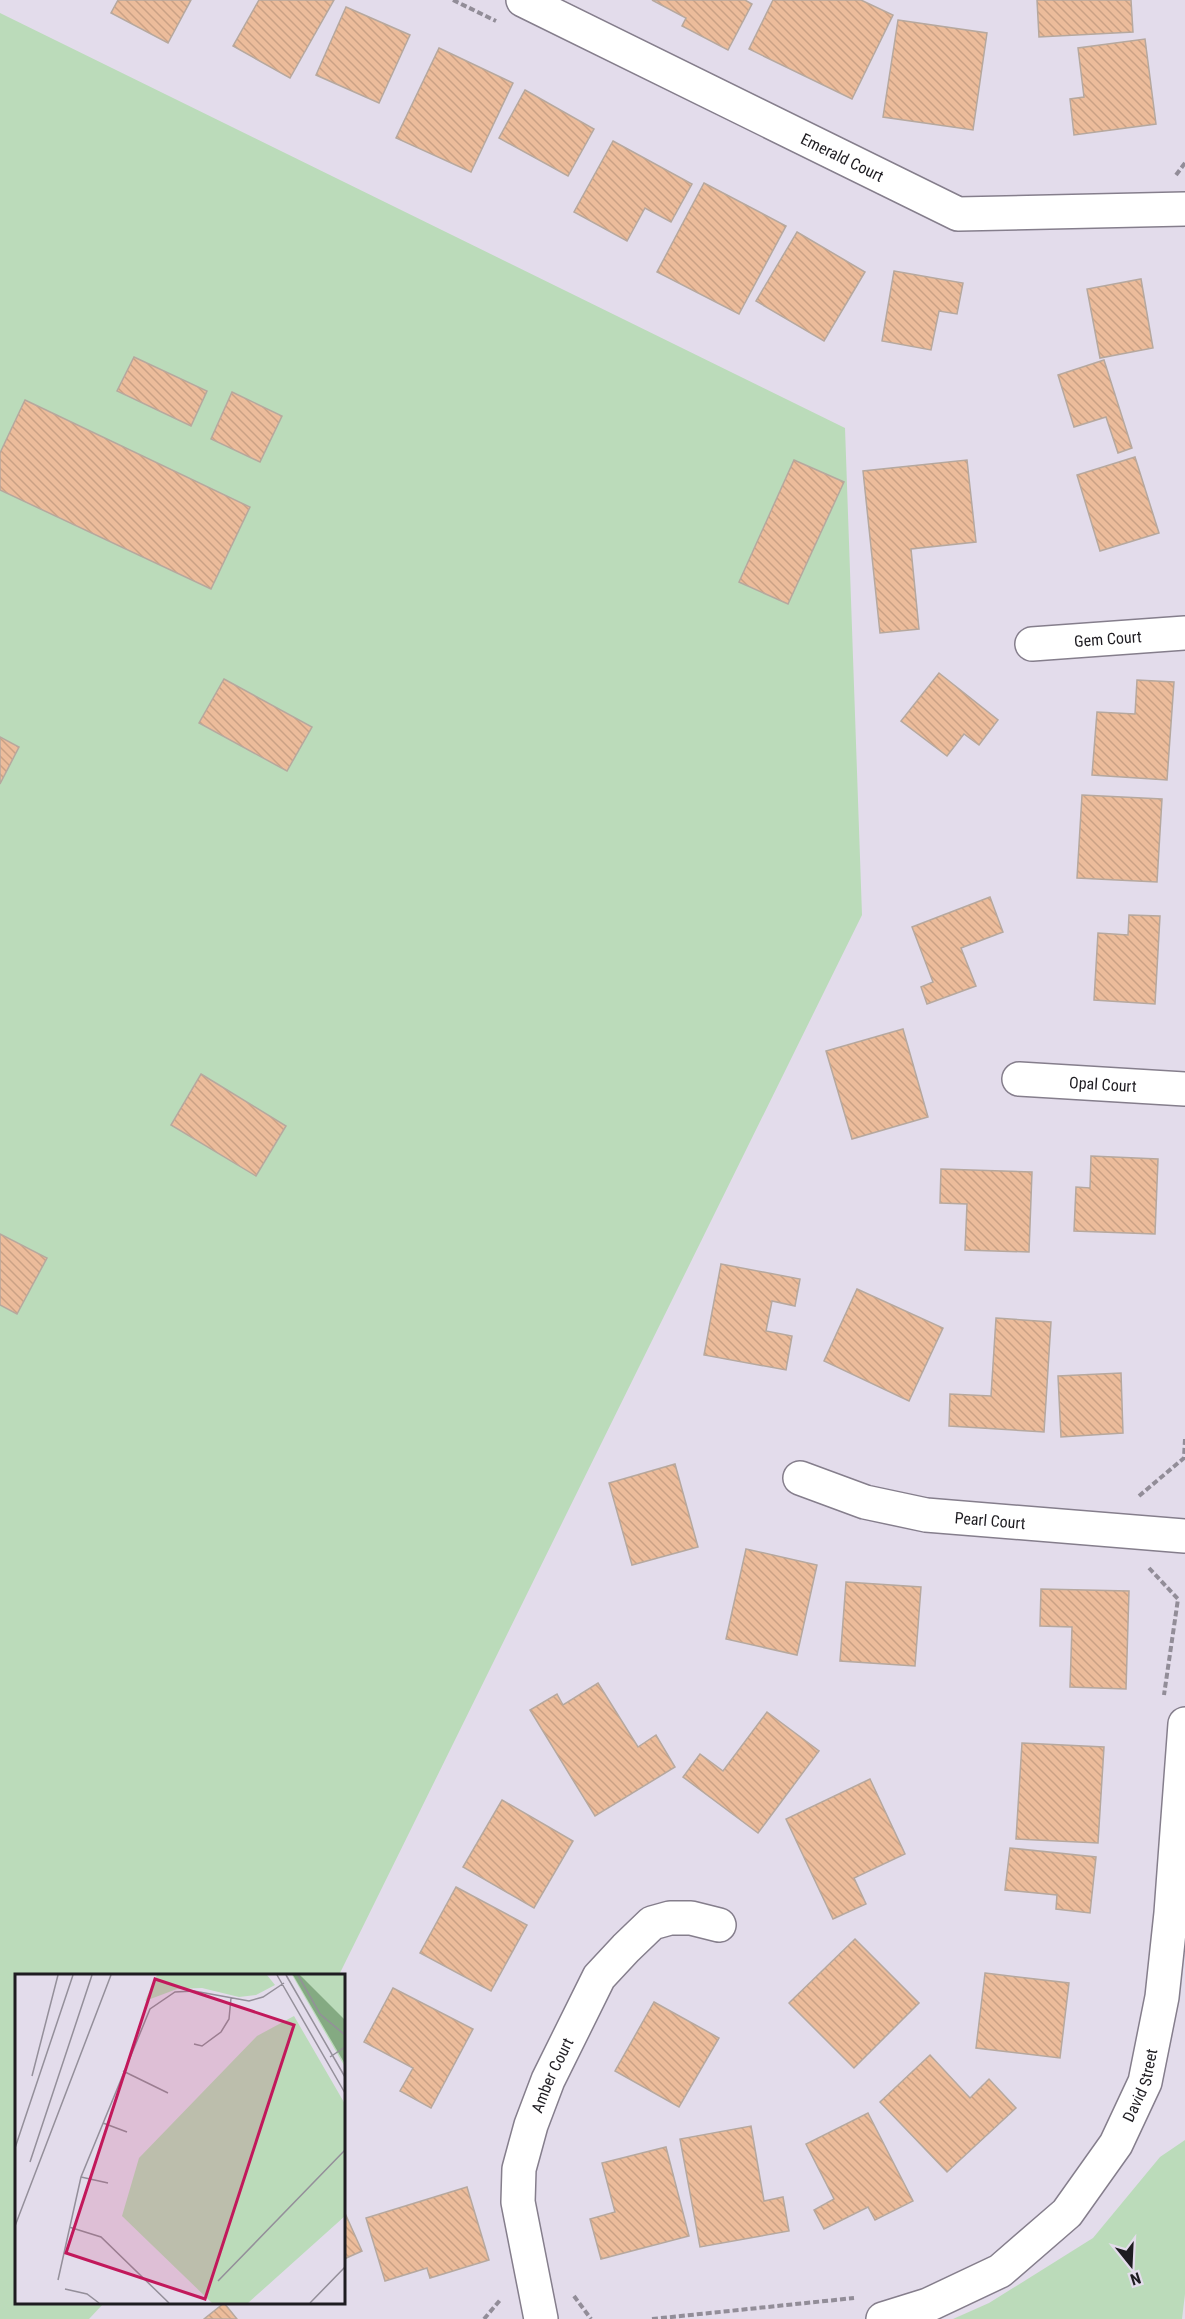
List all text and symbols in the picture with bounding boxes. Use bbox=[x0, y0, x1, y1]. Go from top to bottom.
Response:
street label: Emerald Court bbox=[798, 129, 887, 186]
street label: Gem Court bbox=[1073, 627, 1142, 651]
street label: Opal Court bbox=[1069, 1073, 1137, 1096]
street label: Pearl Court bbox=[954, 1508, 1027, 1533]
inset map bbox=[15, 1974, 345, 2304]
street label: Amber Court bbox=[528, 2034, 578, 2115]
street label: David Street bbox=[1119, 2047, 1161, 2125]
north arrow bbox=[1101, 2235, 1161, 2295]
text: N bbox=[1128, 2268, 1143, 2289]

